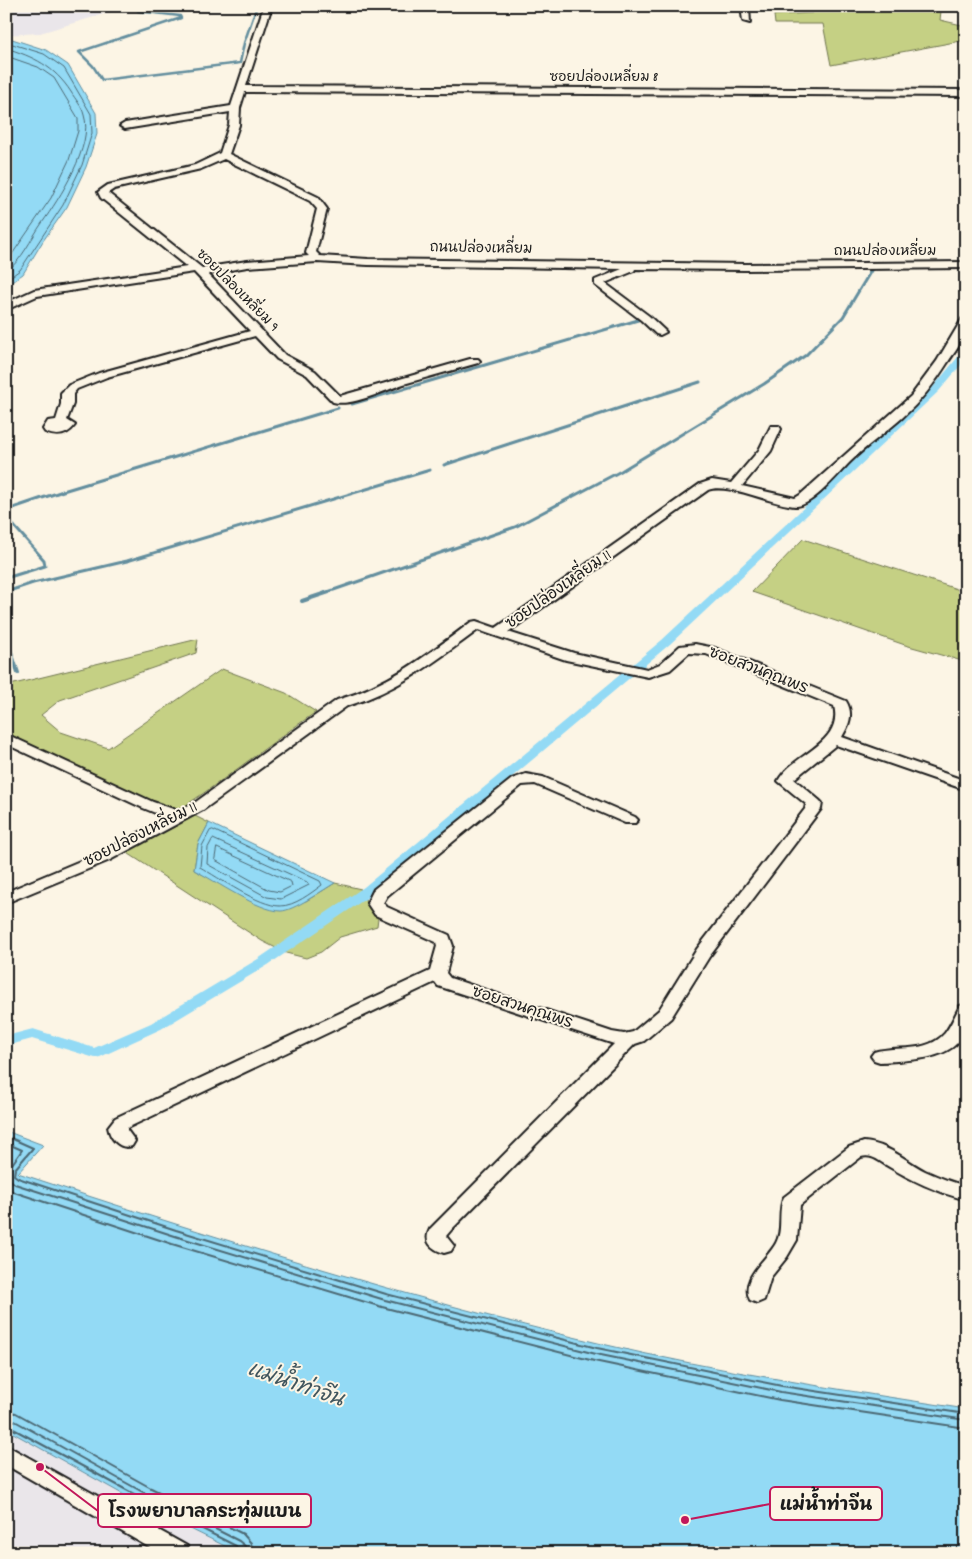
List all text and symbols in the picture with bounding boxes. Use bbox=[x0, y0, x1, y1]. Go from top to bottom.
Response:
street label: ซอยปล่องเหลี่ยม 8 bbox=[550, 63, 659, 88]
street label: ถนนปล่องเหลี่ยม bbox=[430, 233, 533, 260]
street label: ถนนปล่องเหลี่ยม bbox=[834, 237, 936, 262]
street label: ซอยปล่องเหลี่ยม 9 bbox=[191, 242, 286, 337]
street label: ซอยปล่องเหลี่ยม 11 bbox=[498, 540, 617, 635]
street label: ซอยสวนคุณพร bbox=[705, 641, 811, 701]
street label: ซอยปล่องเหลี่ยม 11 bbox=[77, 791, 202, 874]
street label: ซอยสวนคุณพร bbox=[469, 981, 575, 1035]
water label: แม่น้ำท่าจีน bbox=[243, 1348, 351, 1417]
text: แม่น้ำท่าจีน bbox=[780, 1486, 872, 1519]
callout: แม่น้ำท่าจีน bbox=[770, 1487, 882, 1520]
callout: โรงพยาบาลกระทุ่มแบน bbox=[98, 1494, 311, 1527]
text: โรงพยาบาลกระทุ่มแบน bbox=[107, 1499, 302, 1526]

